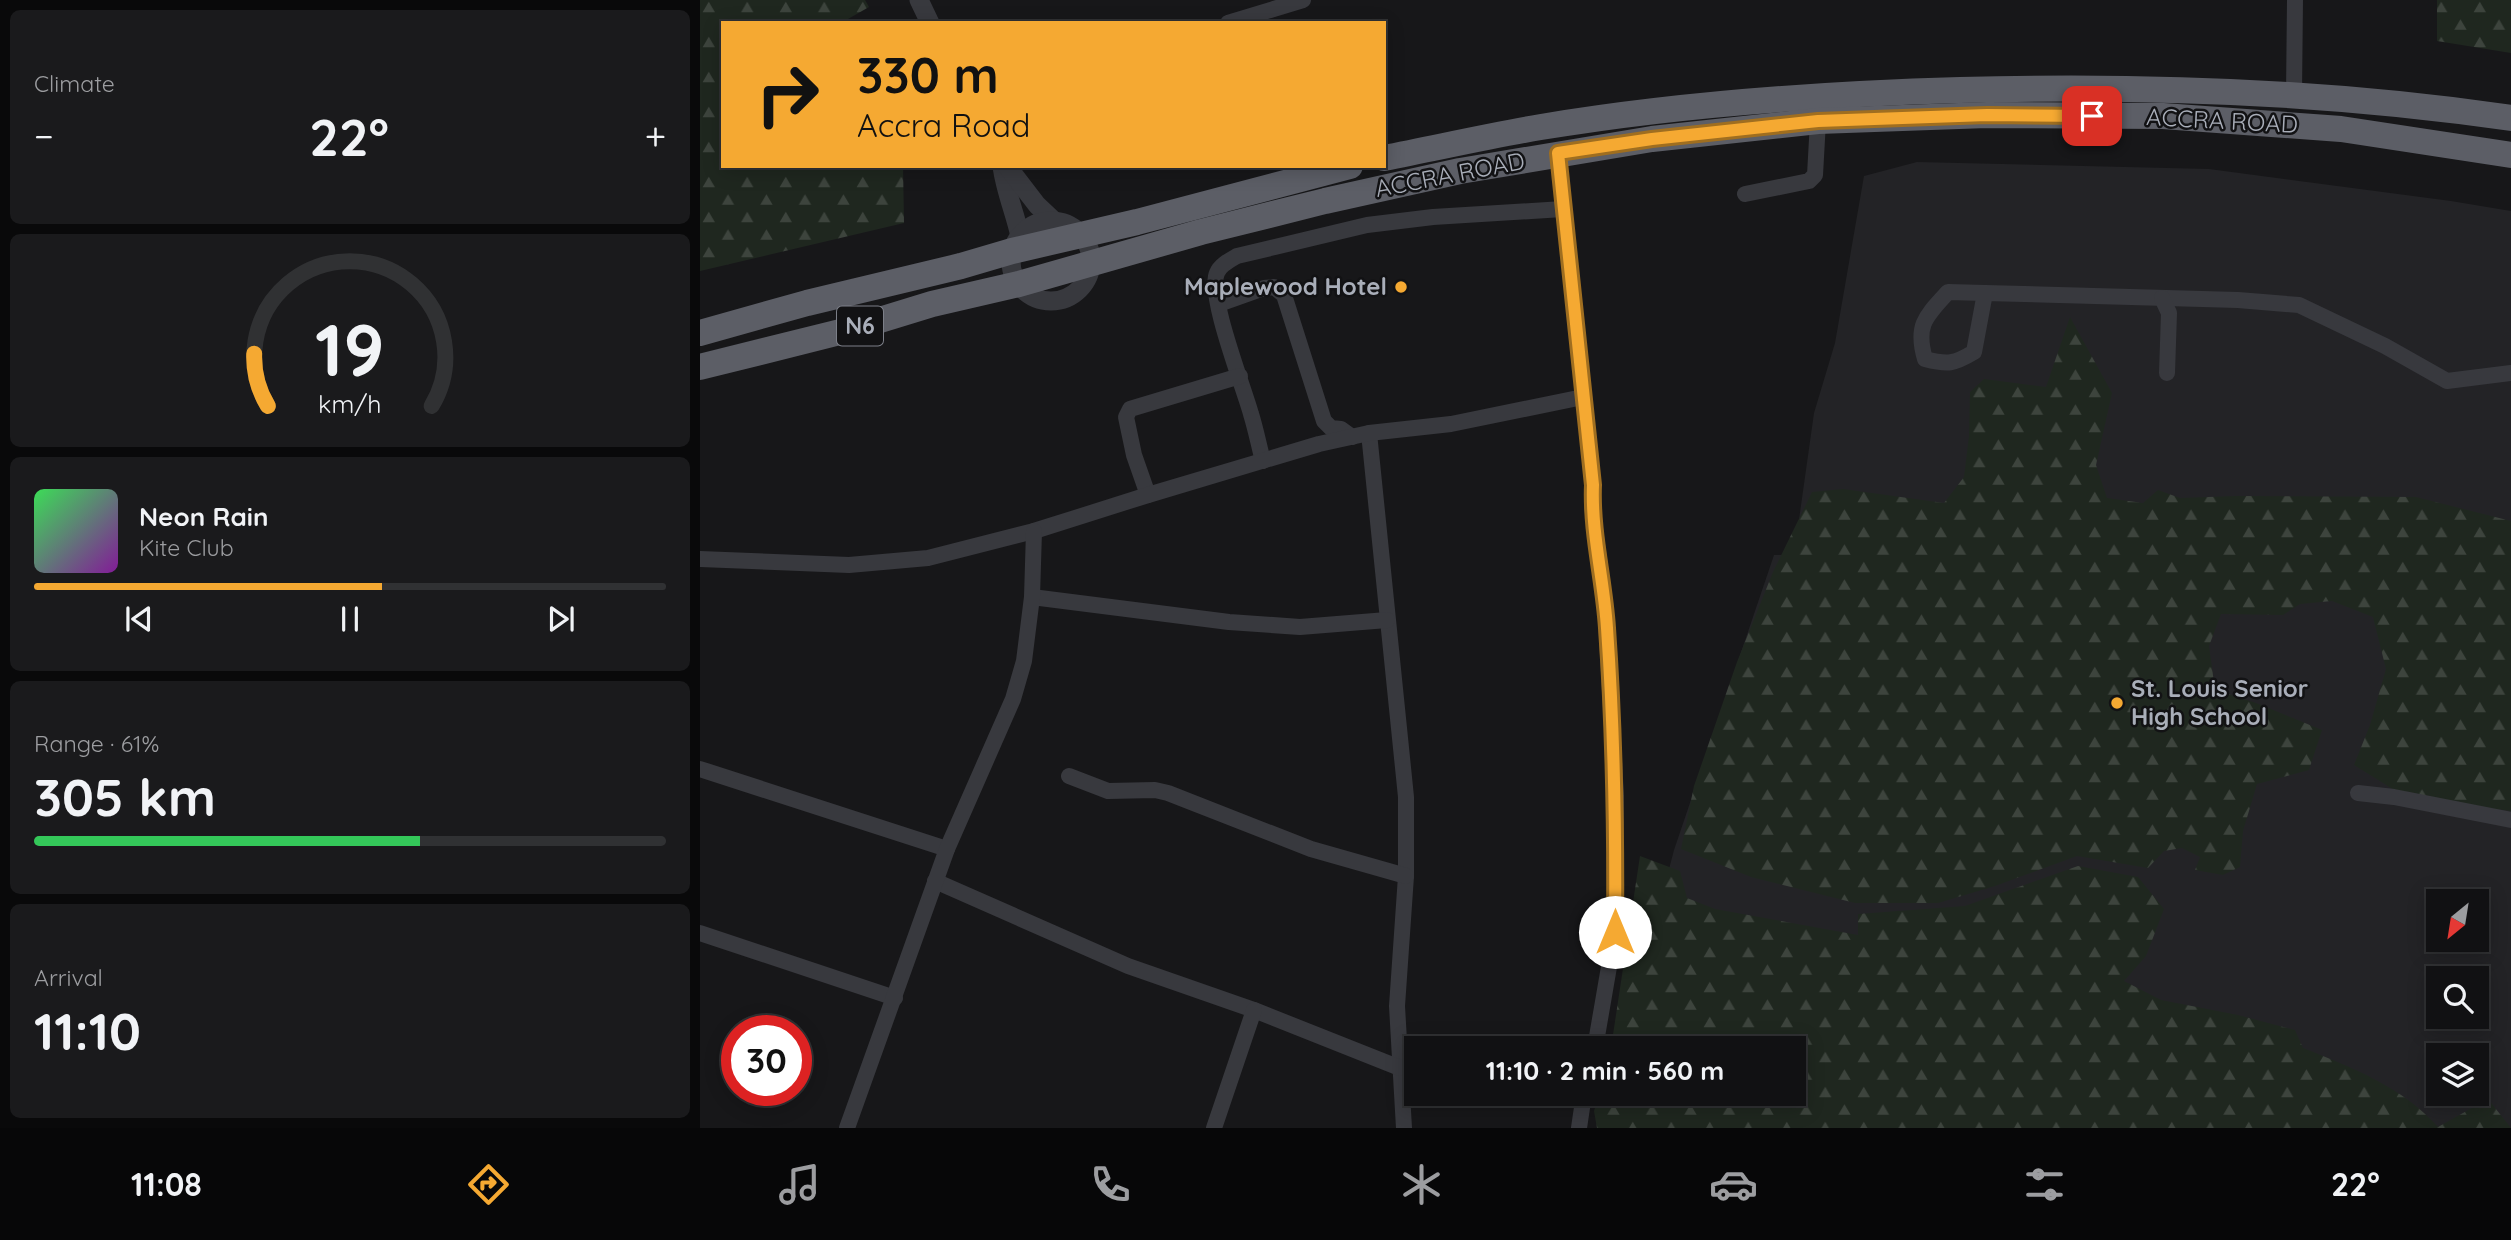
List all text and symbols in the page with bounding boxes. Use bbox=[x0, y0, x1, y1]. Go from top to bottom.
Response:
text: 330 m bbox=[857, 44, 999, 105]
icon: right bbox=[742, 49, 833, 140]
text: Climate bbox=[34, 69, 115, 98]
pin bbox=[2062, 86, 2122, 146]
icon: arrive bbox=[2073, 97, 2111, 135]
street label: ACCRA ROAD bbox=[2145, 101, 2299, 139]
text: 22° bbox=[309, 104, 389, 169]
text: Accra Road bbox=[857, 105, 1030, 145]
text: − bbox=[34, 112, 54, 160]
text: + bbox=[645, 112, 666, 160]
street label: ACCRA ROAD bbox=[1372, 145, 1527, 203]
place label: Maplewood Hotel bbox=[1184, 271, 1387, 301]
marker: Maplewood Hotel bbox=[1393, 279, 1409, 295]
text: 19 bbox=[315, 304, 385, 395]
road number: N6 bbox=[837, 306, 883, 346]
text: km/h bbox=[318, 388, 382, 419]
text: Neon Rain bbox=[139, 500, 268, 533]
text: Kite Club bbox=[139, 533, 234, 562]
icon: previous bbox=[120, 600, 158, 638]
icon: pause bbox=[331, 600, 369, 638]
icon: next bbox=[542, 600, 580, 638]
place label: St. Louis Senior High School bbox=[2131, 673, 2308, 731]
marker: St. Louis Senior High School bbox=[2109, 695, 2125, 711]
text: Range · 61% bbox=[34, 729, 159, 758]
text: 305 km bbox=[34, 764, 216, 829]
north arrow bbox=[2426, 889, 2488, 952]
map controls bbox=[2426, 889, 2489, 1106]
position arrow bbox=[1578, 895, 1652, 969]
text: Arrival bbox=[34, 963, 103, 992]
button: search bbox=[2426, 966, 2489, 1029]
text: 11:10 bbox=[34, 998, 141, 1063]
speed limit sign: 30 bbox=[721, 1015, 812, 1106]
button: layers bbox=[2426, 1043, 2489, 1106]
text: 11:10 · 2 min · 560 m bbox=[1486, 1054, 1724, 1087]
icon: directions bbox=[464, 1160, 513, 1209]
icon: music bbox=[775, 1160, 824, 1209]
icon: phone bbox=[1086, 1160, 1135, 1209]
icon: climate bbox=[1397, 1160, 1446, 1209]
icon: car bbox=[1709, 1160, 1758, 1209]
icon: filters bbox=[2020, 1160, 2069, 1209]
text: 11:08 bbox=[131, 1164, 202, 1204]
text: 22° bbox=[2331, 1164, 2380, 1204]

